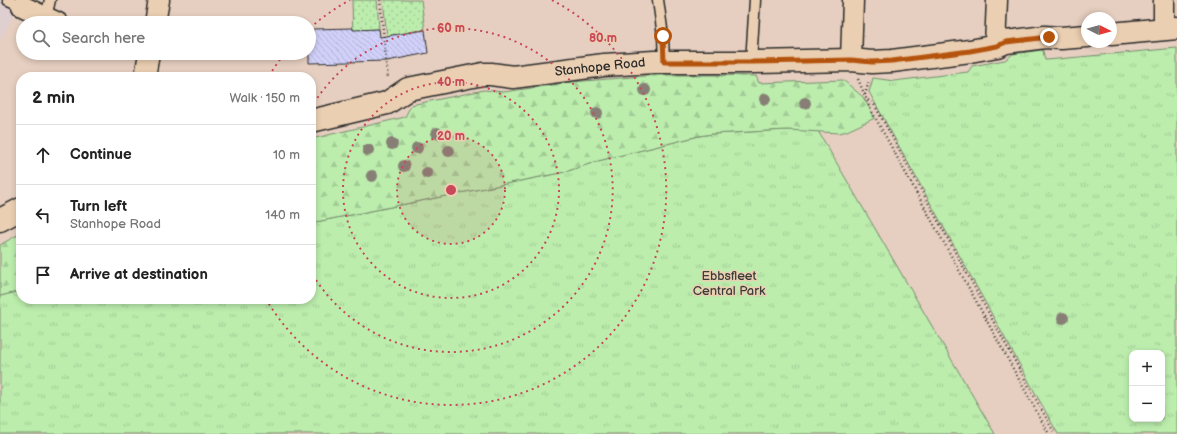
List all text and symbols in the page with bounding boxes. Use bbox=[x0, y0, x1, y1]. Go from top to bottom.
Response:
north arrow bbox=[1081, 12, 1117, 48]
search box bbox=[16, 16, 316, 60]
text: 60 m bbox=[437, 21, 465, 36]
icon: search bbox=[30, 27, 52, 49]
route start bbox=[654, 27, 672, 45]
route end bbox=[1040, 28, 1058, 46]
text: Search here bbox=[62, 29, 145, 48]
text: 80 m bbox=[589, 31, 617, 46]
street label: Stanhope Road bbox=[554, 54, 646, 80]
text: 40 m bbox=[437, 75, 465, 90]
text: 2 min bbox=[32, 88, 75, 108]
text: Walk · 150 m bbox=[229, 90, 300, 106]
text: 20 m bbox=[437, 129, 465, 144]
icon: ahead bbox=[32, 144, 54, 166]
text: Continue bbox=[70, 145, 132, 164]
text: 10 m bbox=[273, 147, 300, 163]
centre of rings bbox=[444, 183, 458, 197]
text: Turn left bbox=[70, 197, 127, 216]
icon: left bbox=[32, 204, 54, 226]
text: 140 m bbox=[265, 207, 300, 223]
text: Stanhope Road bbox=[70, 216, 161, 232]
icon: arrive bbox=[32, 264, 54, 286]
text: Arrive at destination bbox=[70, 265, 208, 284]
park label: Ebbsfleet Central Park bbox=[693, 268, 766, 299]
map controls bbox=[1129, 350, 1165, 422]
button: + bbox=[1129, 350, 1165, 386]
button: − bbox=[1129, 386, 1165, 422]

